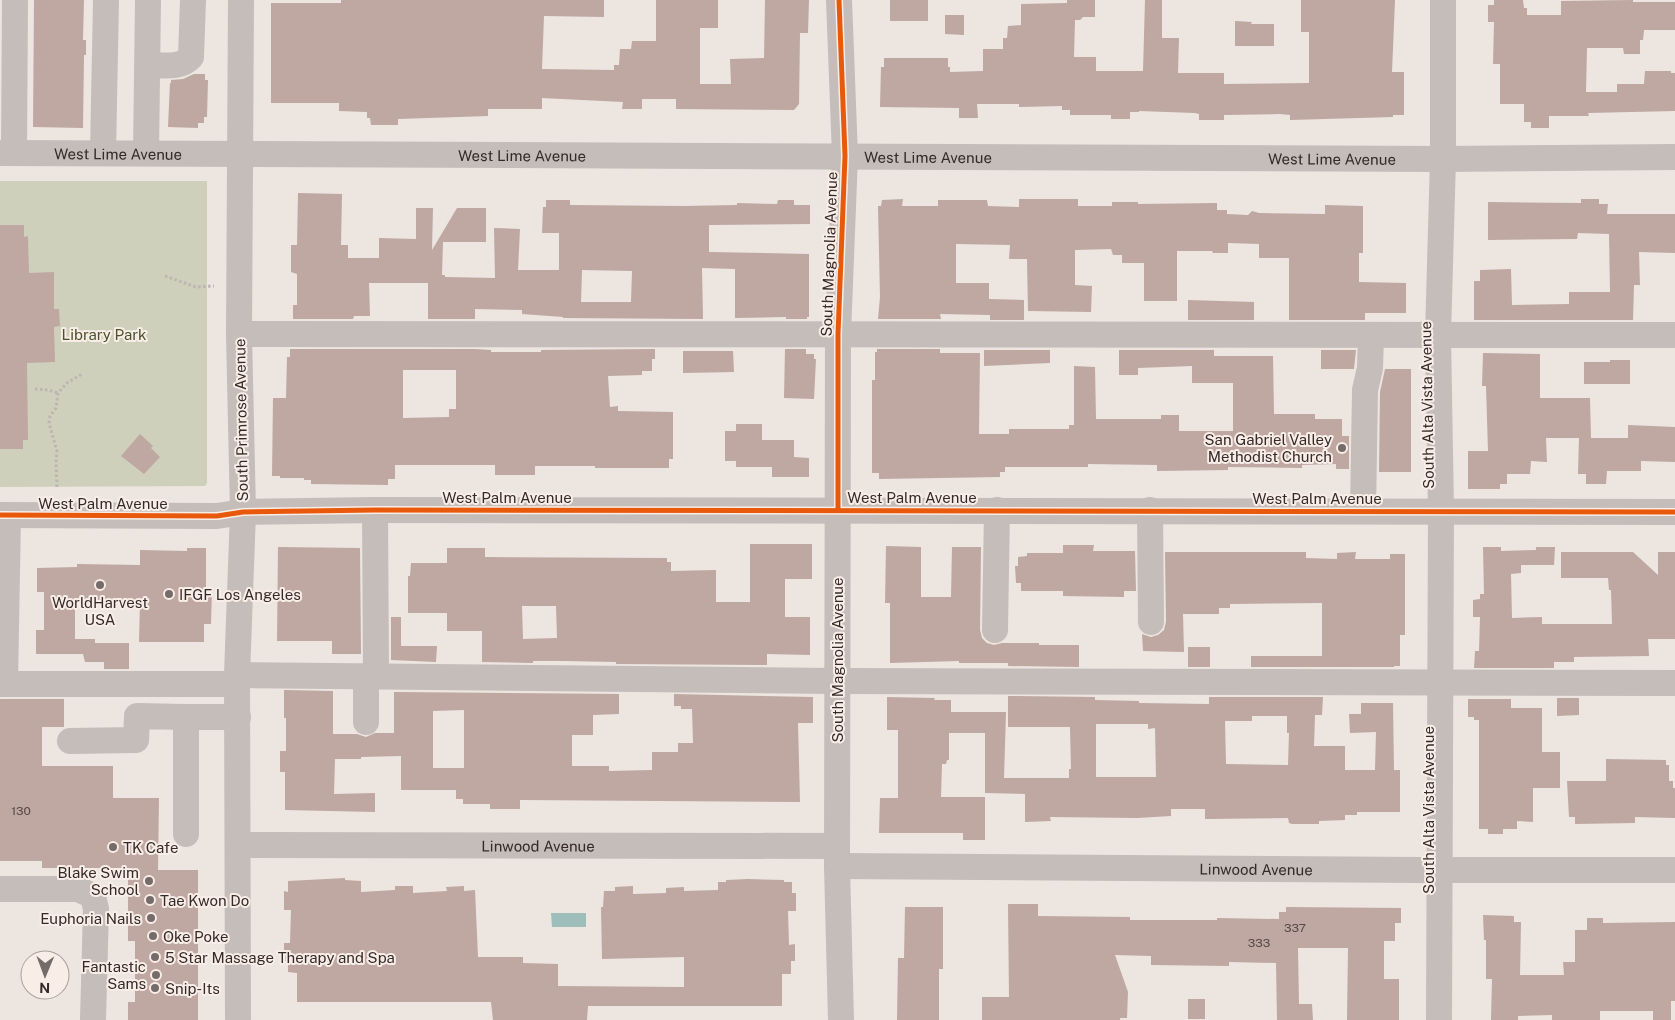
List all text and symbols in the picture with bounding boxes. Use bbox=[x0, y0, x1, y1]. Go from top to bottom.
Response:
street label: West Lime Avenue bbox=[54, 145, 182, 162]
street label: West Lime Avenue bbox=[458, 146, 586, 164]
street label: West Lime Avenue bbox=[864, 148, 992, 166]
street label: West Lime Avenue bbox=[1268, 150, 1396, 167]
street label: South Magnolia Avenue bbox=[818, 171, 840, 337]
street label: South Alta Vista Avenue bbox=[1417, 321, 1437, 489]
park label: Library Park bbox=[62, 326, 146, 343]
street label: South Primrose Avenue bbox=[231, 338, 251, 502]
place label: San Gabriel Valley Methodist Church bbox=[1205, 431, 1332, 465]
marker: San Gabriel Valley Methodist Church bbox=[1336, 442, 1348, 454]
street label: West Palm Avenue bbox=[442, 489, 572, 506]
street label: West Palm Avenue bbox=[847, 489, 977, 506]
street label: West Palm Avenue bbox=[1252, 490, 1382, 507]
street label: West Palm Avenue bbox=[38, 495, 168, 512]
street label: South Magnolia Avenue bbox=[829, 578, 846, 742]
marker: WorldHarvest USA bbox=[94, 579, 106, 591]
place label: IFGF Los Angeles bbox=[179, 586, 301, 603]
marker: IFGF Los Angeles bbox=[163, 588, 175, 600]
place label: WorldHarvest USA bbox=[52, 594, 148, 628]
street label: South Alta Vista Avenue bbox=[1420, 726, 1437, 894]
house number: 130 bbox=[11, 804, 31, 818]
street label: Linwood Avenue bbox=[481, 837, 595, 854]
place label: TK Cafe bbox=[123, 839, 178, 856]
marker: TK Cafe bbox=[107, 841, 119, 853]
street label: Linwood Avenue bbox=[1199, 860, 1313, 878]
place label: Blake Swim School bbox=[57, 864, 139, 898]
marker: Blake Swim School bbox=[143, 875, 155, 887]
place label: Tae Kwon Do bbox=[160, 892, 249, 909]
marker: Tae Kwon Do bbox=[144, 894, 156, 906]
place label: Euphoria Nails bbox=[40, 910, 141, 927]
marker: Euphoria Nails bbox=[145, 912, 157, 924]
house number: 337 bbox=[1284, 921, 1306, 935]
place label: Oke Poke bbox=[163, 928, 229, 945]
marker: Oke Poke bbox=[147, 930, 159, 942]
house number: 333 bbox=[1248, 936, 1270, 950]
place label: 5 Star Massage Therapy and Spa bbox=[165, 949, 395, 966]
north arrow bbox=[20, 950, 70, 1000]
marker: 5 Star Massage Therapy and Spa bbox=[149, 951, 161, 963]
place label: Fantastic Sams bbox=[81, 958, 146, 992]
marker: Fantastic Sams bbox=[150, 969, 162, 981]
text: N bbox=[39, 980, 50, 996]
place label: Snip-Its bbox=[165, 980, 220, 997]
marker: Snip-Its bbox=[149, 982, 161, 994]

